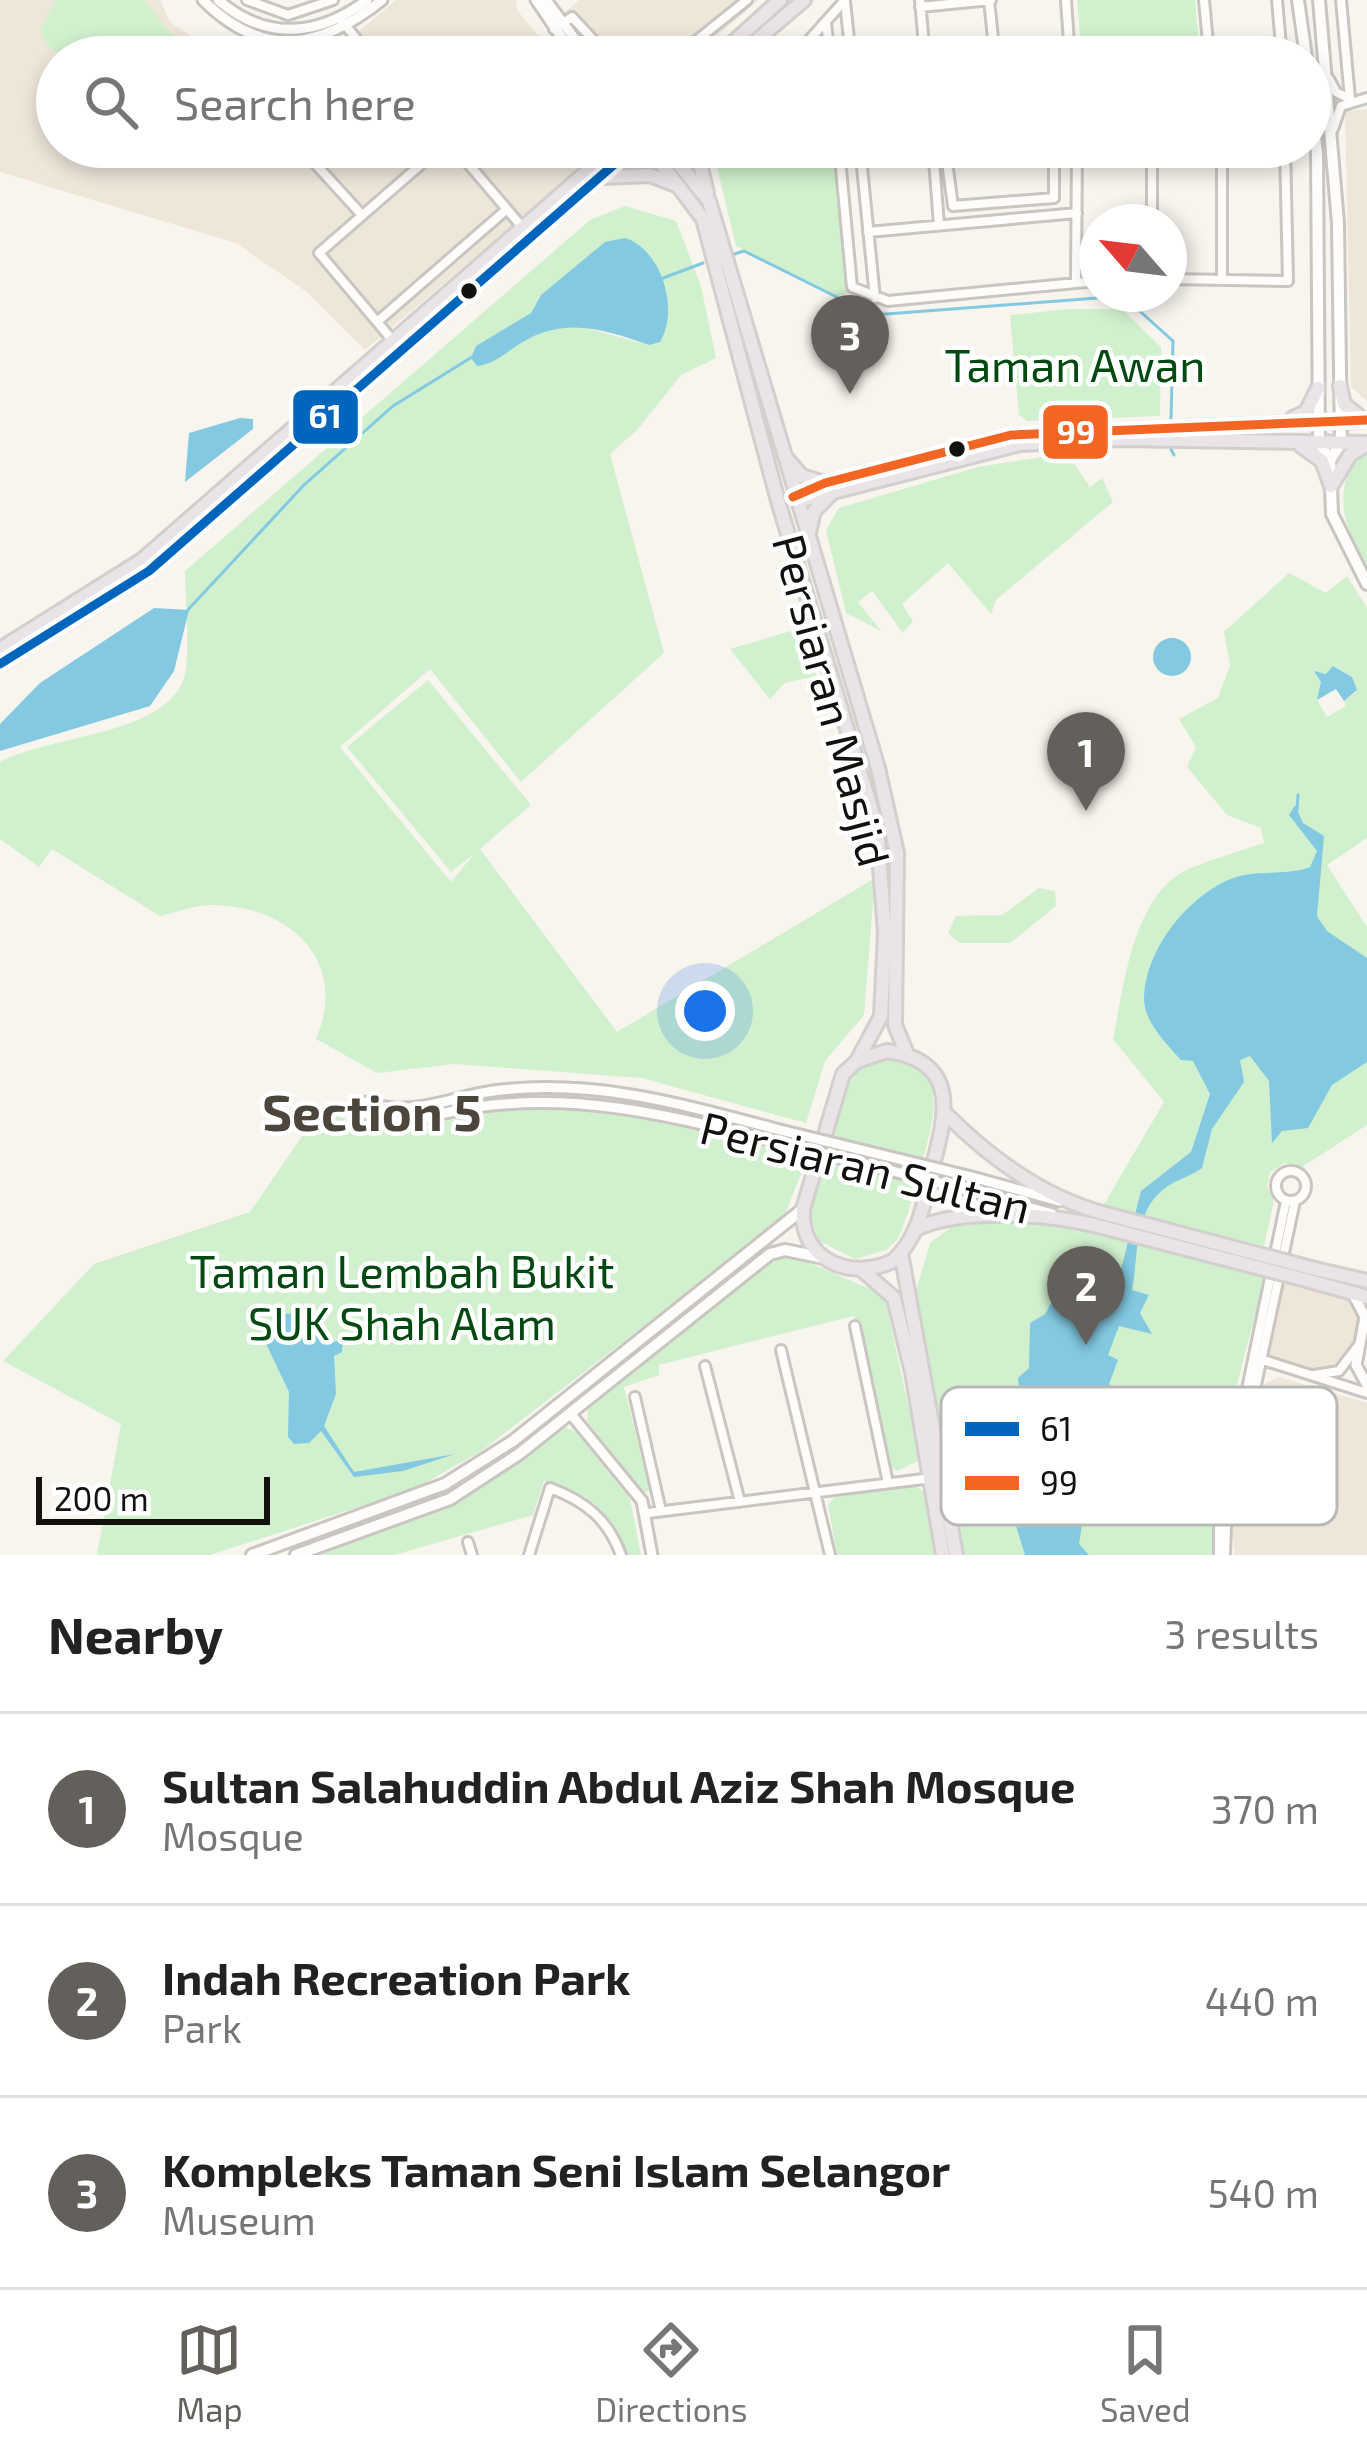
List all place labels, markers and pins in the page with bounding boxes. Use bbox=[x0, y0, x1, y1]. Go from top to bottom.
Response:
unlabelled marker bbox=[458, 280, 480, 302]
pin: 3 bbox=[811, 295, 889, 394]
unlabelled marker bbox=[946, 438, 968, 460]
pin: 1 bbox=[1047, 712, 1125, 811]
pin: 2 bbox=[1047, 1246, 1125, 1345]

